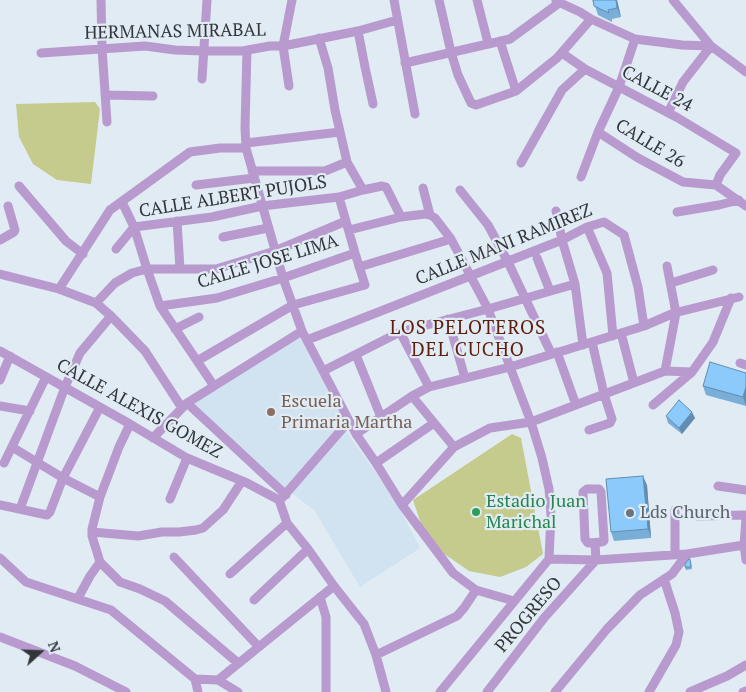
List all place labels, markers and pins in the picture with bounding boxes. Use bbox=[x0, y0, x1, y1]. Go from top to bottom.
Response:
place label: Escuela Primaria Martha bbox=[281, 391, 412, 434]
marker: Escuela Primaria Martha bbox=[265, 406, 277, 418]
place label: Estadio Juan Marichal bbox=[486, 491, 586, 534]
place label: Lds Church bbox=[640, 502, 730, 524]
marker: Estadio Juan Marichal bbox=[470, 506, 482, 518]
marker: Lds Church bbox=[624, 507, 636, 519]

